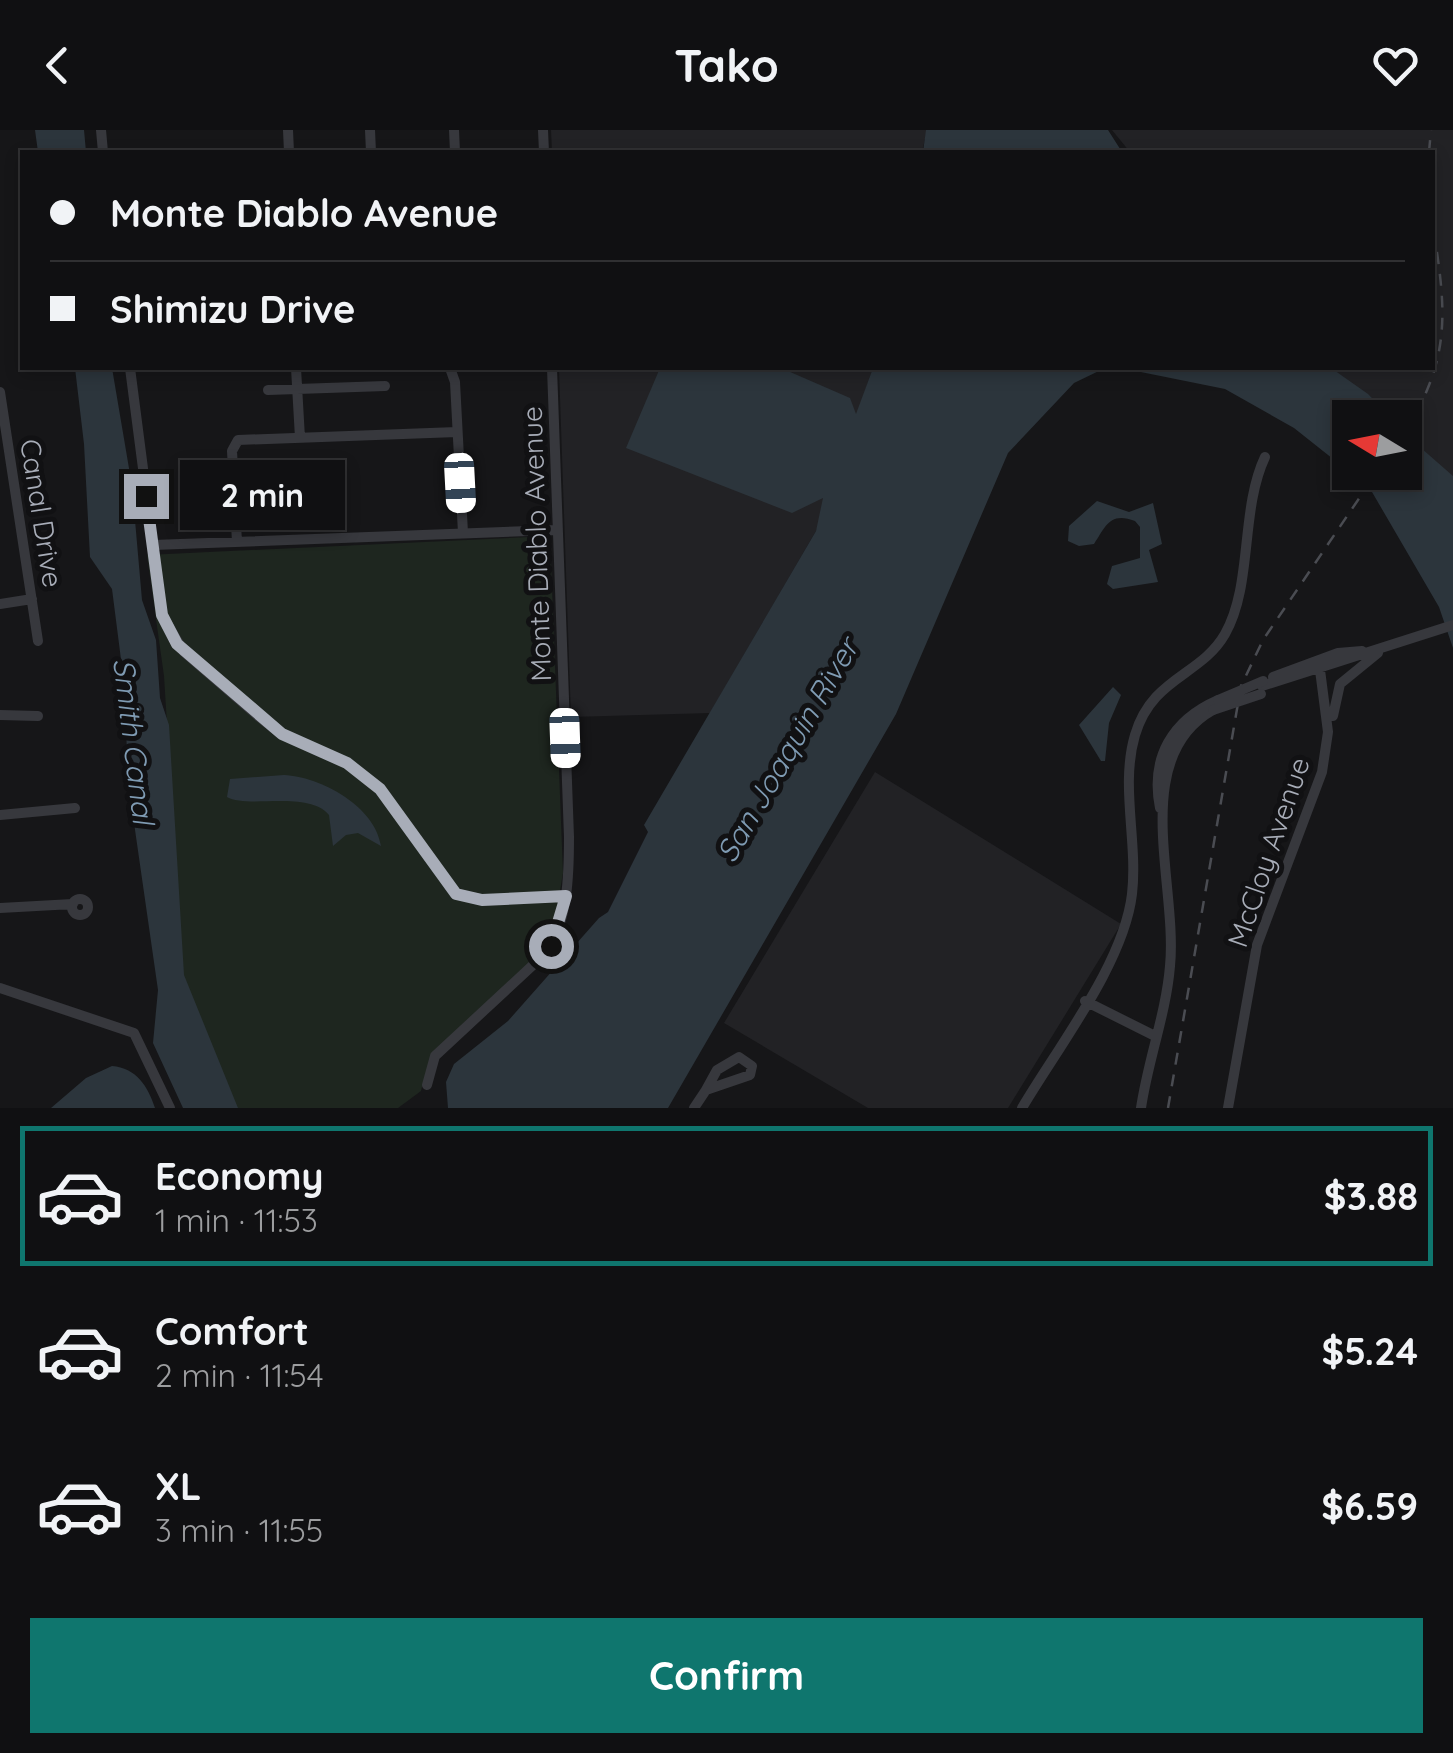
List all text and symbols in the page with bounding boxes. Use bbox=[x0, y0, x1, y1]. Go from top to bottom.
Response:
text: Tako bbox=[674, 37, 779, 93]
icon: back bbox=[30, 38, 85, 93]
icon: heart bbox=[1368, 38, 1423, 93]
text: Monte Diablo Avenue bbox=[110, 189, 498, 237]
text: Shimizu Drive bbox=[110, 285, 355, 333]
north arrow bbox=[1332, 400, 1422, 490]
map controls bbox=[1332, 400, 1422, 490]
street label: Monte Diablo Avenue bbox=[514, 406, 558, 682]
street label: Canal Drive bbox=[13, 436, 71, 590]
car bbox=[443, 452, 477, 514]
callout: 2 min bbox=[181, 461, 346, 531]
route end bbox=[124, 474, 169, 519]
text: 2 min bbox=[221, 475, 304, 515]
water label: San Joaquin River bbox=[708, 628, 868, 869]
water label: Smith Canal bbox=[105, 656, 163, 829]
car bbox=[549, 707, 581, 769]
street label: McCloy Avenue bbox=[1219, 753, 1317, 951]
route start bbox=[529, 924, 574, 969]
icon: car bbox=[35, 1151, 125, 1241]
text: Economy bbox=[155, 1152, 324, 1200]
text: $3.88 bbox=[1324, 1172, 1418, 1220]
text: 1 min · 11:53 bbox=[155, 1200, 318, 1240]
icon: car bbox=[35, 1306, 125, 1396]
text: Comfort bbox=[155, 1307, 309, 1355]
text: $5.24 bbox=[1322, 1327, 1418, 1375]
text: 2 min · 11:54 bbox=[155, 1355, 324, 1395]
icon: car bbox=[35, 1461, 125, 1551]
text: XL bbox=[155, 1462, 201, 1510]
text: $6.59 bbox=[1321, 1482, 1418, 1530]
text: 3 min · 11:55 bbox=[155, 1510, 323, 1550]
button: Confirm bbox=[30, 1618, 1423, 1733]

